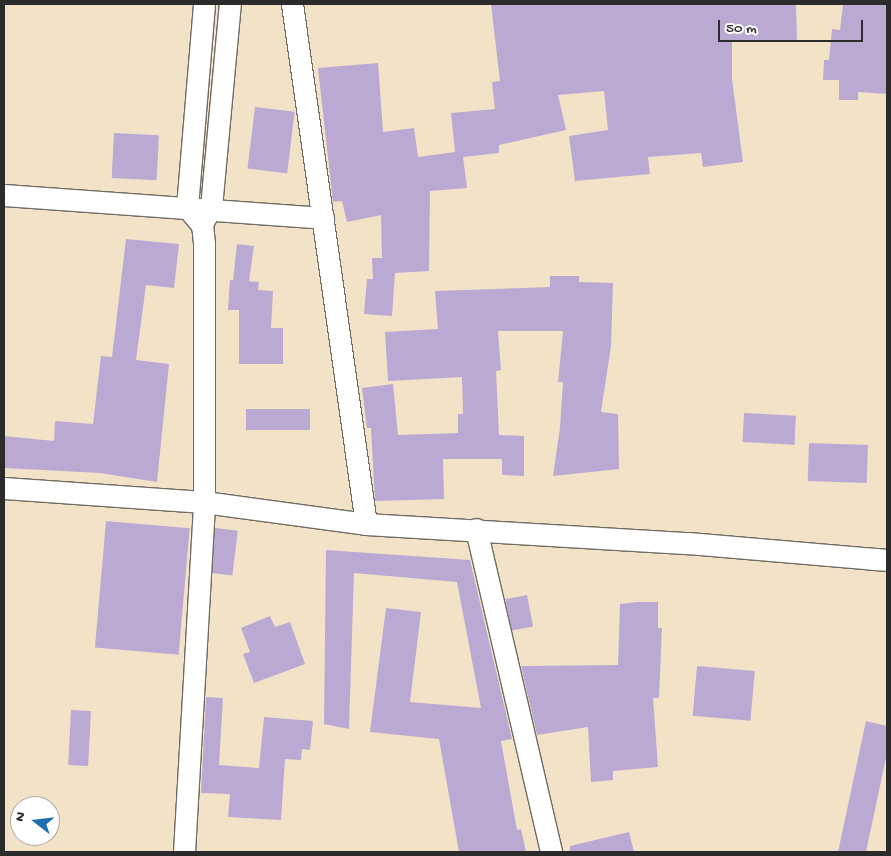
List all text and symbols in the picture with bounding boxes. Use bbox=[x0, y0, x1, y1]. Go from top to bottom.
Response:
scale bar bbox=[721, 10, 866, 42]
text: 50 m bbox=[726, 20, 757, 38]
north arrow bbox=[10, 796, 60, 846]
text: N bbox=[12, 810, 30, 824]

